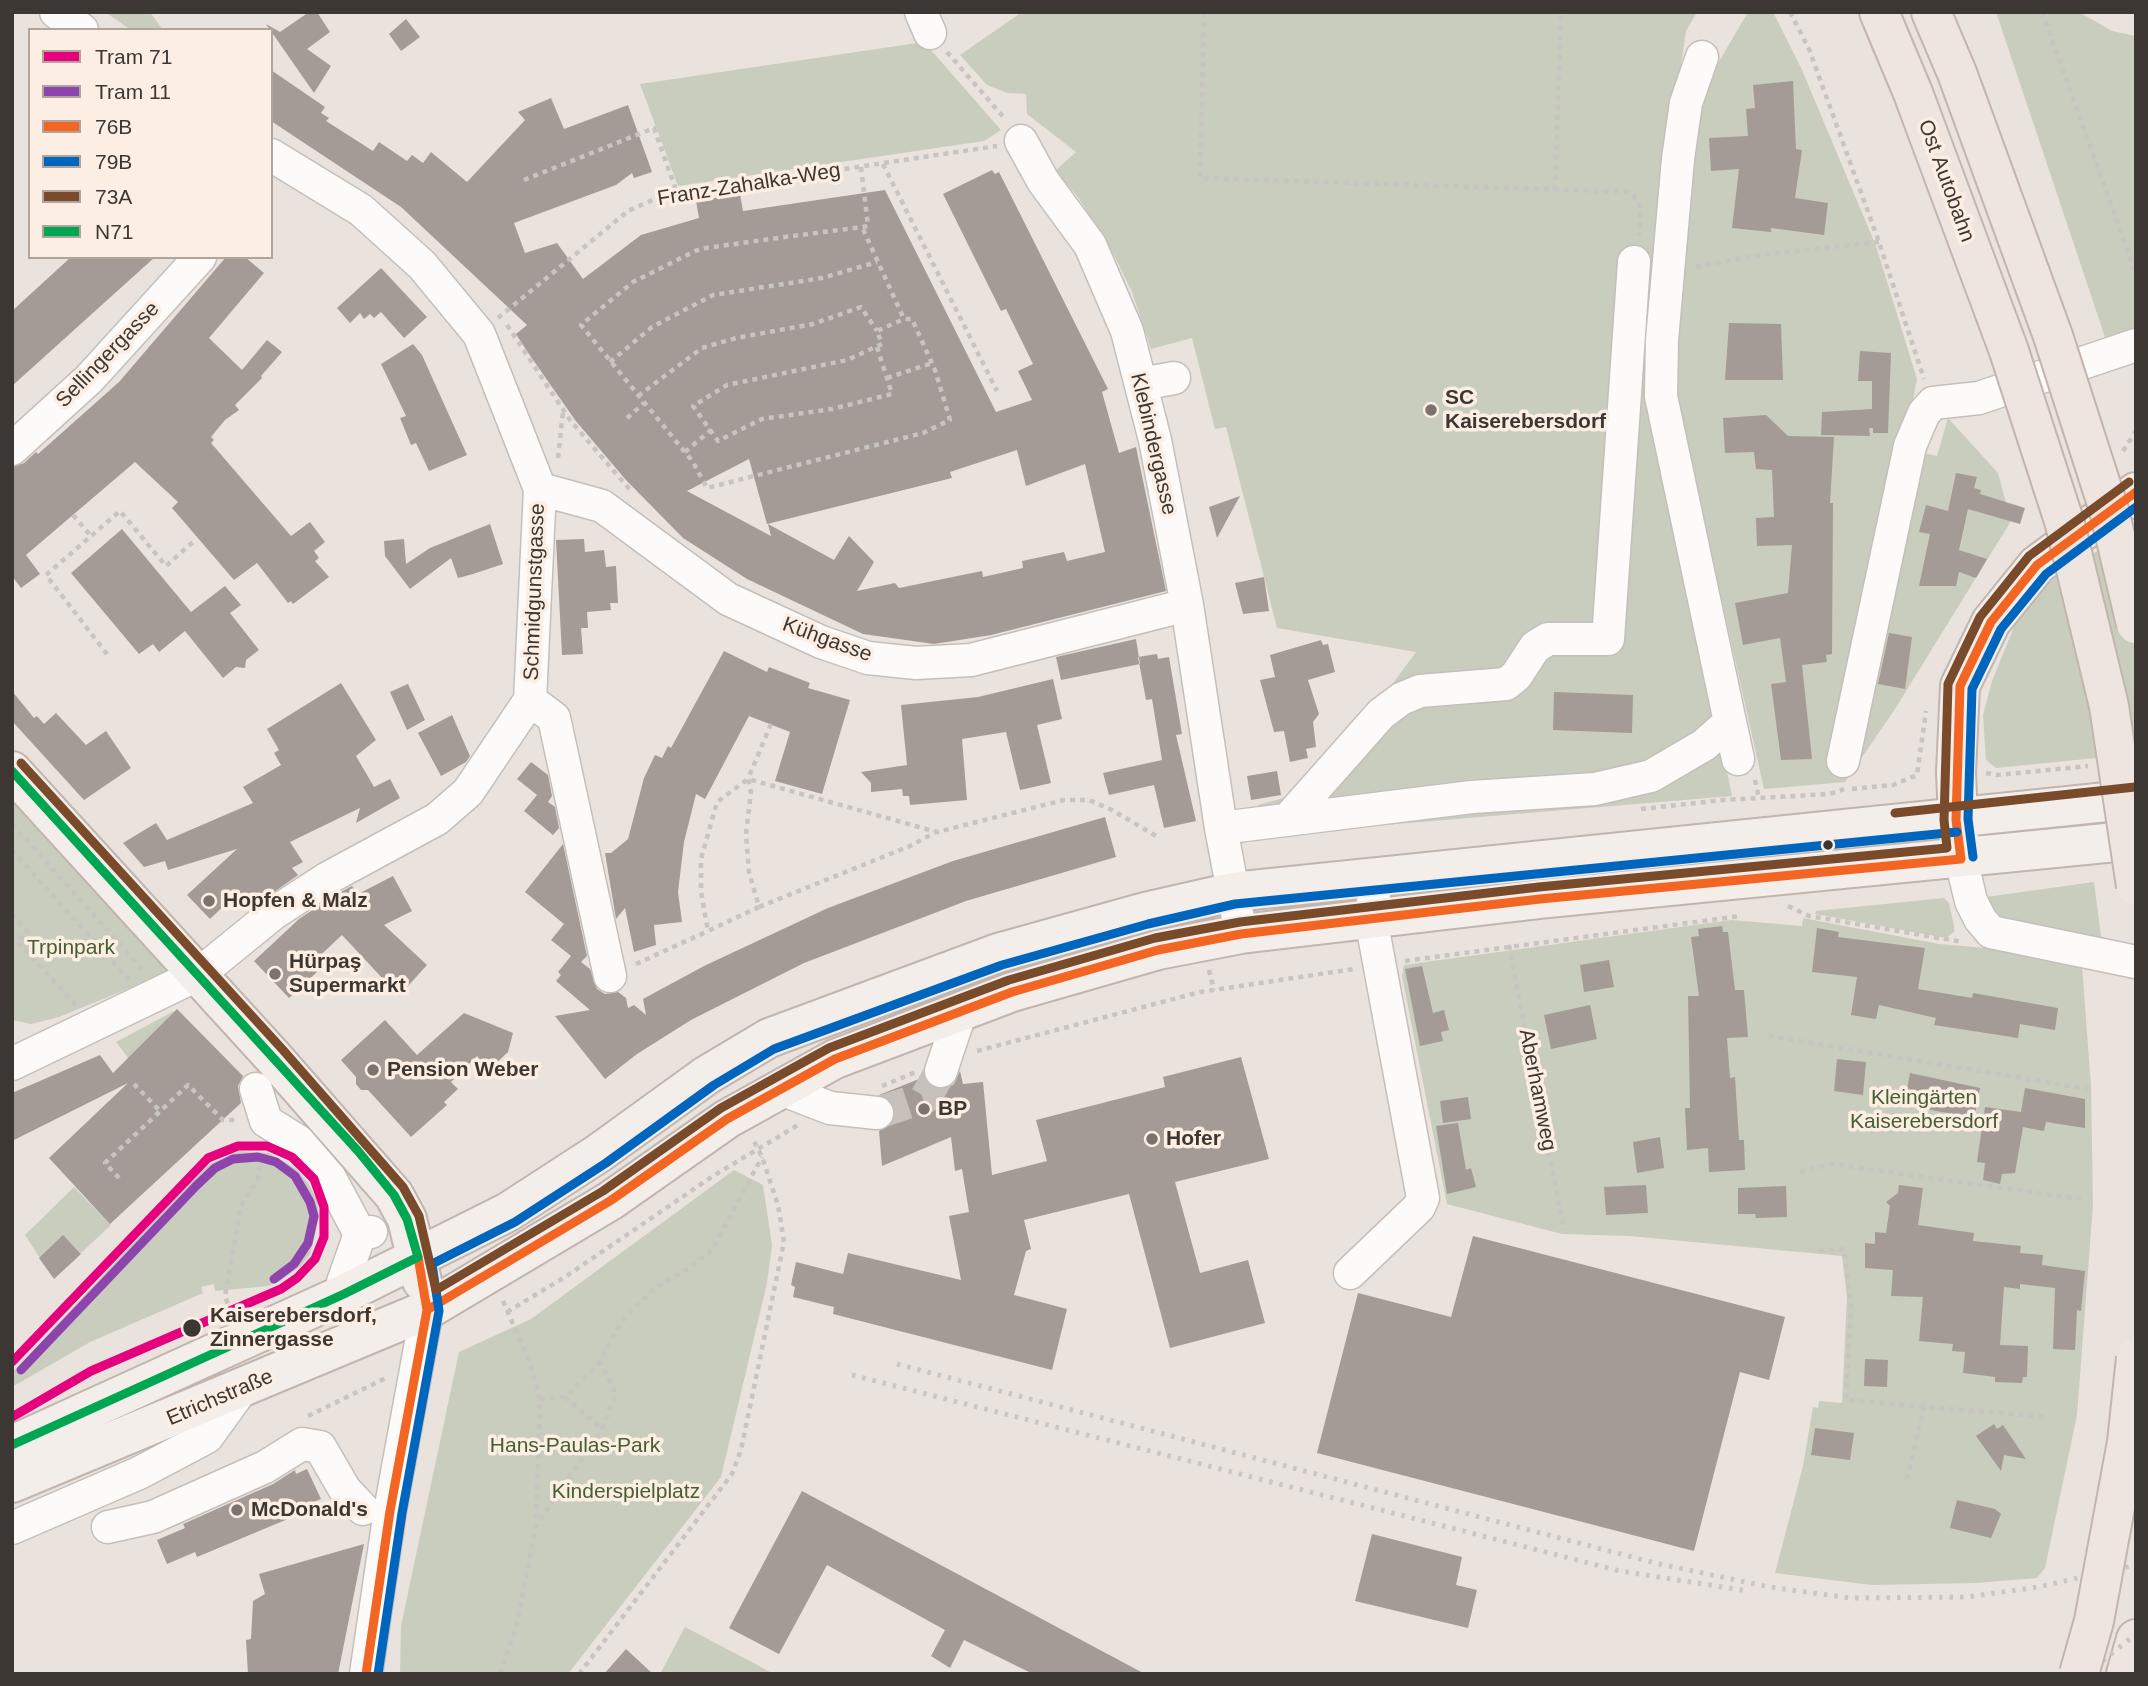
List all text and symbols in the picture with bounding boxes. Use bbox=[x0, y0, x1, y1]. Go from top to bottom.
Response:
legend bbox=[28, 28, 273, 259]
text: Tram 71 bbox=[95, 45, 172, 68]
text: Tram 11 bbox=[95, 80, 171, 103]
text: 76B bbox=[95, 115, 132, 138]
street label: Ost Autobahn bbox=[1912, 116, 1980, 246]
text: 79B bbox=[95, 150, 132, 173]
street label: Franz-Zahalka-Weg bbox=[656, 158, 842, 212]
text: 73A bbox=[95, 185, 132, 208]
text: N71 bbox=[95, 220, 134, 243]
street label: Sellingergasse bbox=[51, 297, 165, 413]
street label: Klebindergasse bbox=[1124, 371, 1182, 517]
place label: SC Kaiserebersdorf bbox=[1445, 385, 1606, 435]
marker: SC Kaiserebersdorf bbox=[1423, 402, 1439, 418]
street label: Schmidgunstgasse bbox=[519, 503, 551, 681]
street label: Kühgasse bbox=[779, 612, 875, 668]
unlabelled marker bbox=[1821, 838, 1835, 852]
place label: Hopfen & Malz bbox=[223, 888, 368, 914]
marker: Hopfen & Malz bbox=[201, 893, 217, 909]
park label: Trpinpark bbox=[27, 935, 115, 961]
place label: Hürpaş Supermarkt bbox=[289, 949, 406, 999]
marker: Hürpaş Supermarkt bbox=[267, 966, 283, 982]
street label: Aberhamweg bbox=[1513, 1027, 1561, 1153]
place label: Pension Weber bbox=[387, 1057, 538, 1083]
marker: Pension Weber bbox=[365, 1062, 381, 1078]
park label: Kleingärten Kaiserebersdorf bbox=[1850, 1085, 1998, 1135]
place label: BP bbox=[938, 1096, 967, 1122]
marker: BP bbox=[916, 1101, 932, 1117]
place label: Hofer bbox=[1166, 1126, 1221, 1152]
marker: Hofer bbox=[1144, 1131, 1160, 1147]
place label: Kaiserebersdorf, Zinnergasse bbox=[210, 1303, 377, 1353]
marker: Kaiserebersdorf, Zinnergasse bbox=[181, 1317, 203, 1339]
street label: Etrichstraße bbox=[163, 1364, 277, 1432]
park label: Hans-Paulas-Park bbox=[490, 1433, 660, 1459]
park label: Kinderspielplatz bbox=[552, 1479, 700, 1505]
place label: McDonald's bbox=[251, 1497, 368, 1523]
marker: McDonald's bbox=[229, 1502, 245, 1518]

